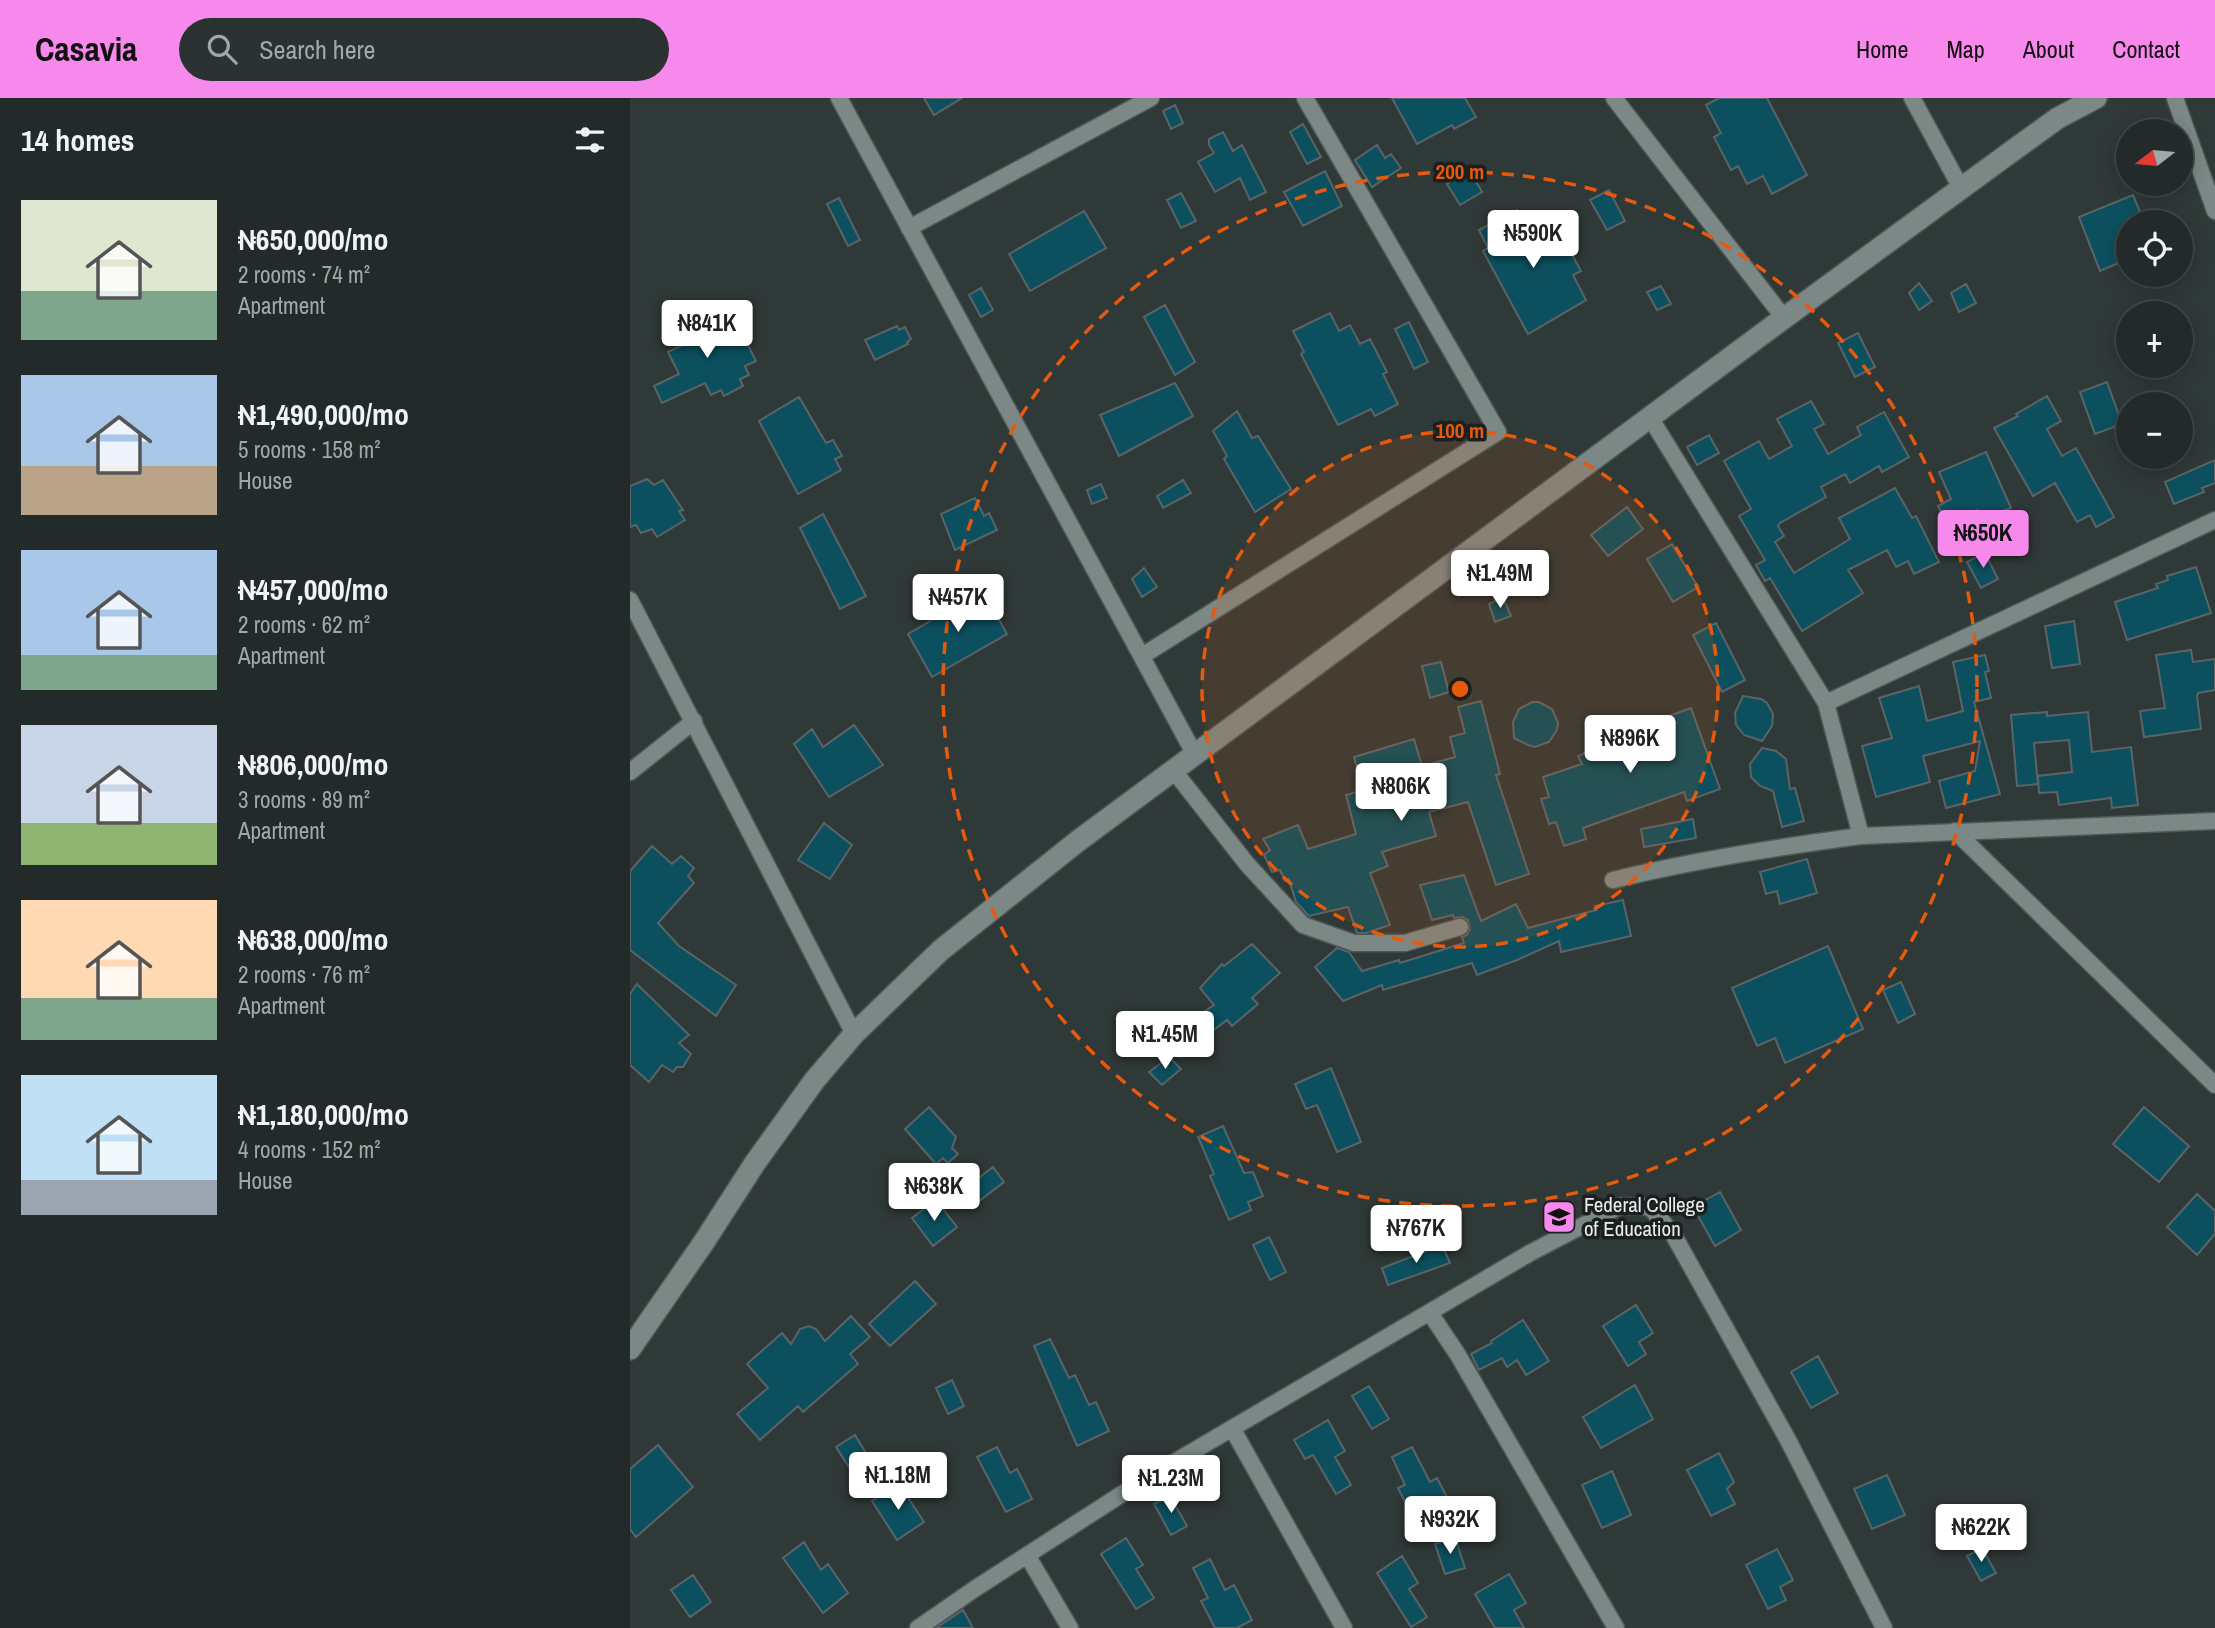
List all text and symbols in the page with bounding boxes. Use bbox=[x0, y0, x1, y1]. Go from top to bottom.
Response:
search box bbox=[179, 18, 669, 81]
text: Casavia bbox=[35, 27, 137, 71]
icon: search bbox=[203, 30, 241, 68]
text: Search here bbox=[259, 32, 375, 67]
text: Home bbox=[1856, 33, 1908, 65]
text: Map bbox=[1946, 33, 1985, 65]
text: About bbox=[2023, 33, 2074, 65]
text: Contact bbox=[2112, 33, 2180, 65]
north arrow bbox=[2116, 119, 2193, 196]
map controls bbox=[2116, 119, 2193, 469]
text: 14 homes bbox=[21, 120, 135, 160]
icon: filters bbox=[571, 121, 609, 159]
text: 200 m bbox=[1436, 157, 1484, 186]
button: locate bbox=[2116, 210, 2193, 287]
pin: ₦590K bbox=[1484, 211, 1582, 270]
text: ₦590K bbox=[1504, 217, 1562, 248]
text: ₦650,000/mo bbox=[238, 219, 388, 259]
icon: home bbox=[77, 228, 161, 312]
text: 2 rooms · 74 m² bbox=[238, 259, 370, 290]
text: Apartment bbox=[238, 290, 325, 321]
pin: ₦841K bbox=[658, 300, 756, 360]
button: + bbox=[2116, 301, 2193, 378]
text: ₦841K bbox=[678, 307, 736, 338]
button: − bbox=[2116, 392, 2193, 469]
text: ₦1,490,000/mo bbox=[238, 394, 409, 434]
icon: home bbox=[77, 403, 161, 487]
text: 100 m bbox=[1436, 416, 1484, 445]
text: 5 rooms · 158 m² bbox=[238, 434, 381, 465]
text: House bbox=[238, 465, 293, 496]
pin: ₦650K bbox=[1934, 510, 2032, 570]
text: ₦650K bbox=[1954, 517, 2012, 548]
pin: ₦1.49M bbox=[1443, 550, 1557, 610]
text: ₦1.49M bbox=[1467, 557, 1533, 588]
text: ₦457,000/mo bbox=[238, 569, 388, 609]
pin: ₦457K bbox=[909, 574, 1007, 634]
icon: home bbox=[77, 578, 161, 662]
text: ₦457K bbox=[929, 581, 987, 612]
text: 2 rooms · 62 m² bbox=[238, 609, 370, 640]
text: Apartment bbox=[238, 640, 325, 671]
centre of rings bbox=[1448, 677, 1472, 701]
pin: ₦896K bbox=[1581, 716, 1679, 775]
text: ₦896K bbox=[1601, 722, 1659, 753]
text: ₦806,000/mo bbox=[238, 744, 388, 784]
icon: home bbox=[77, 753, 161, 837]
pin: ₦806K bbox=[1352, 764, 1450, 823]
text: ₦806K bbox=[1372, 770, 1430, 801]
text: 3 rooms · 89 m² bbox=[238, 784, 370, 815]
text: Apartment bbox=[238, 815, 325, 846]
text: ₦638,000/mo bbox=[238, 919, 388, 959]
icon: home bbox=[77, 928, 161, 1012]
text: 2 rooms · 76 m² bbox=[238, 959, 370, 990]
text: Apartment bbox=[238, 990, 325, 1021]
pin: ₦1.45M bbox=[1108, 1012, 1222, 1071]
text: ₦1.45M bbox=[1132, 1018, 1198, 1049]
text: ₦1,180,000/mo bbox=[238, 1094, 409, 1134]
icon: home bbox=[77, 1103, 161, 1187]
text: 4 rooms · 152 m² bbox=[238, 1134, 381, 1165]
pin: ₦638K bbox=[885, 1164, 983, 1223]
text: House bbox=[238, 1165, 293, 1196]
text: ₦638K bbox=[905, 1170, 963, 1201]
place label: Federal College of Education bbox=[1584, 1190, 1705, 1243]
school or university icon: Federal College of Education bbox=[1540, 1198, 1578, 1236]
pin: ₦767K bbox=[1367, 1206, 1465, 1265]
text: ₦767K bbox=[1387, 1212, 1445, 1243]
pin: ₦1.18M bbox=[841, 1452, 955, 1512]
pin: ₦1.23M bbox=[1114, 1456, 1228, 1515]
text: ₦1.18M bbox=[865, 1459, 931, 1490]
text: ₦1.23M bbox=[1138, 1462, 1204, 1493]
pin: ₦932K bbox=[1401, 1496, 1499, 1556]
text: ₦932K bbox=[1421, 1503, 1479, 1534]
pin: ₦622K bbox=[1932, 1504, 2030, 1564]
text: ₦622K bbox=[1952, 1511, 2010, 1542]

